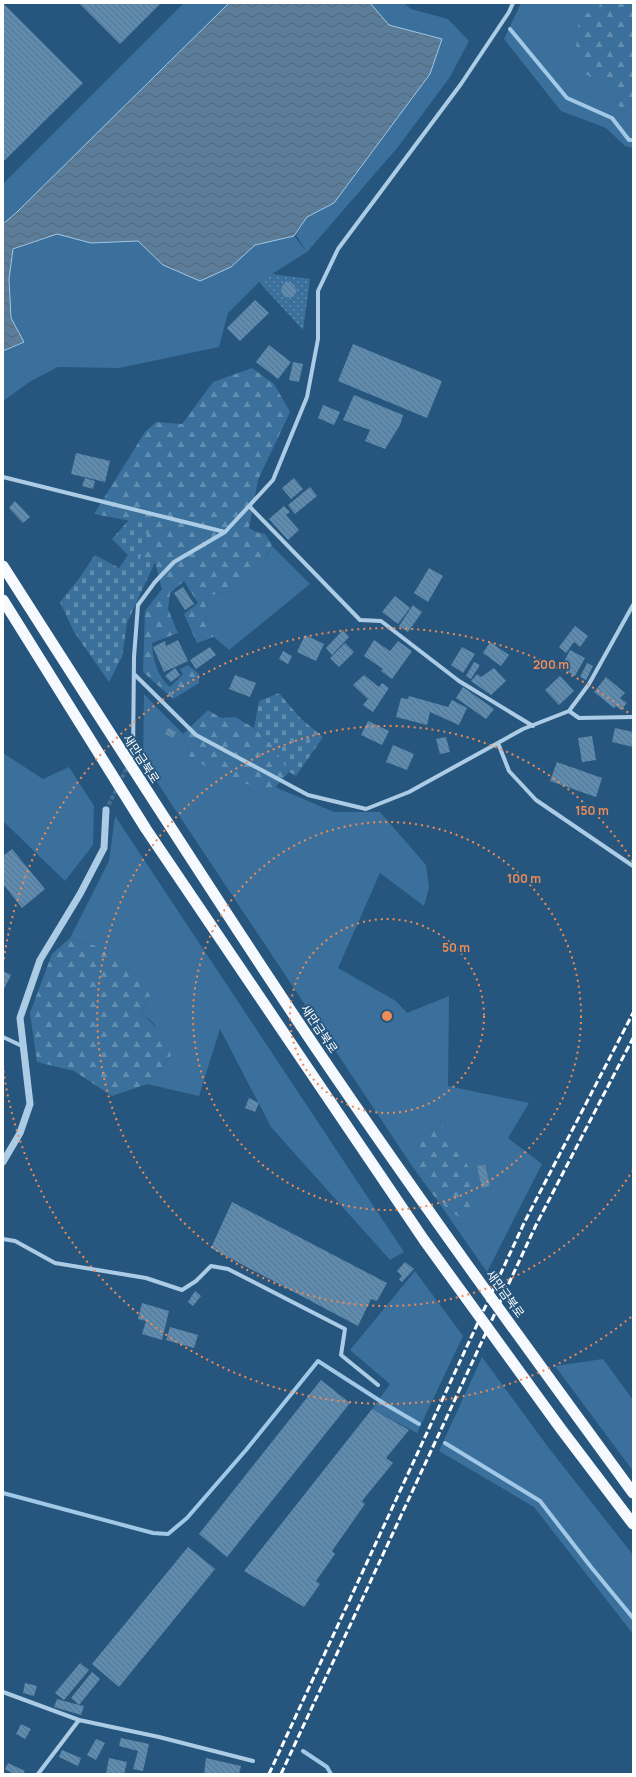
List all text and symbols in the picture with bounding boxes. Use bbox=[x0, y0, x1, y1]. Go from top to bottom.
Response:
text: 200 m bbox=[533, 656, 569, 673]
street label: 새만금북로 bbox=[119, 731, 164, 787]
text: 150 m bbox=[575, 802, 609, 819]
text: 100 m bbox=[507, 870, 541, 887]
text: 50 m bbox=[442, 939, 470, 956]
street label: 새만금북로 bbox=[297, 1001, 342, 1056]
centre of rings bbox=[380, 1009, 394, 1023]
street label: 새만금북로 bbox=[482, 1266, 529, 1321]

